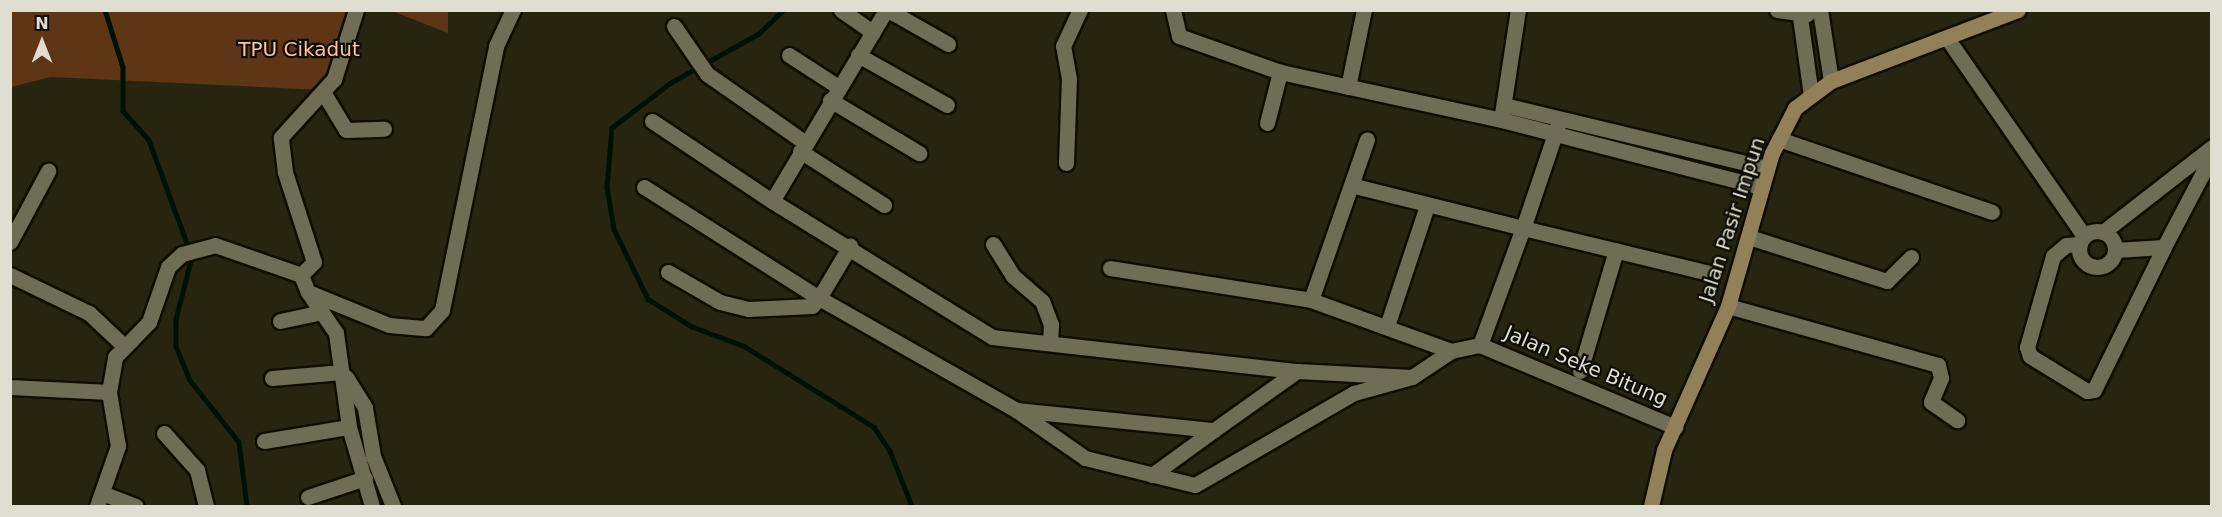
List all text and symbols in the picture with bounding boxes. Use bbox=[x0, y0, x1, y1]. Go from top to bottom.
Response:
north arrow bbox=[12, 12, 72, 72]
text: N bbox=[35, 14, 49, 33]
park label: TPU Cikadut bbox=[238, 37, 360, 61]
street label: Jalan Pasir Impun bbox=[1694, 134, 1770, 306]
street label: Jalan Seke Bitung bbox=[1501, 321, 1671, 411]

